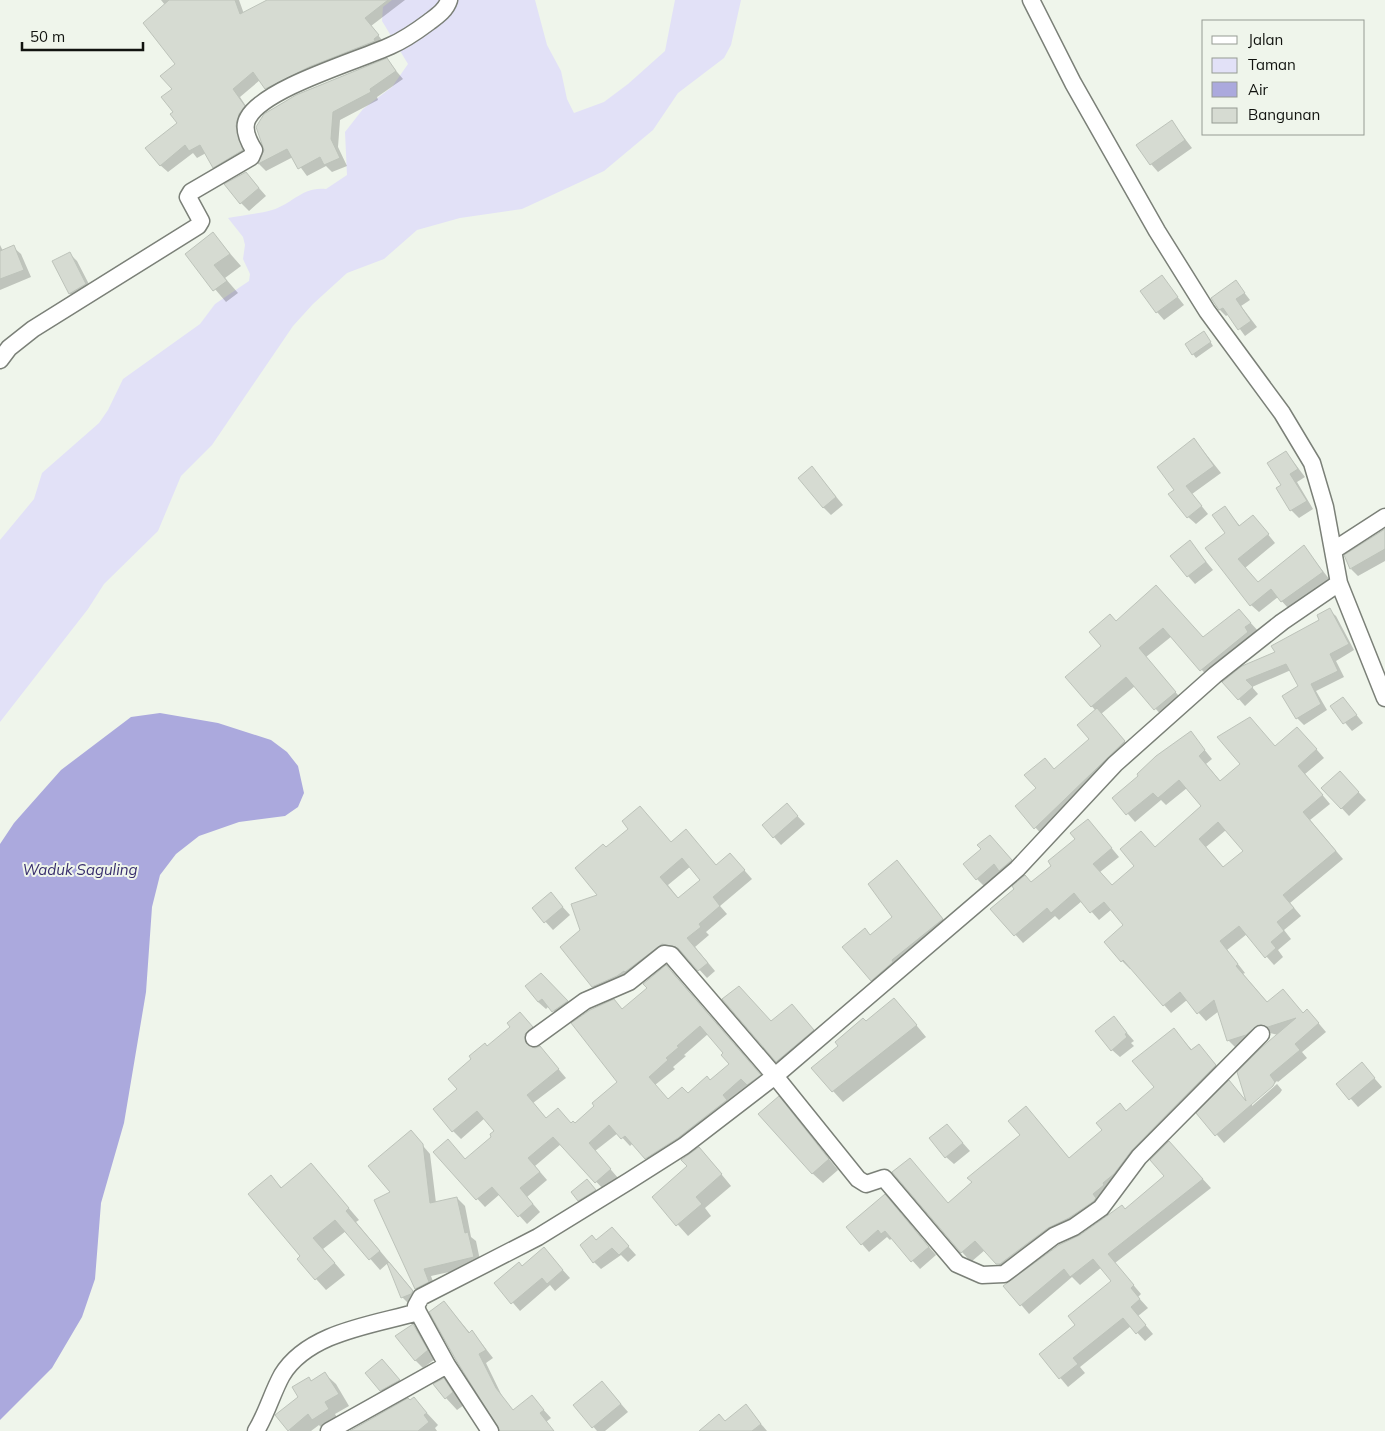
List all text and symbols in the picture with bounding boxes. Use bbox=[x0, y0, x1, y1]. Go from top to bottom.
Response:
scale bar bbox=[22, 20, 144, 52]
legend bbox=[1202, 20, 1365, 135]
text: 50 m bbox=[30, 27, 65, 46]
text: Jalan bbox=[1248, 30, 1283, 49]
text: Taman bbox=[1248, 55, 1296, 74]
text: Air bbox=[1248, 80, 1269, 99]
text: Bangunan bbox=[1248, 105, 1320, 124]
water label: Waduk Saguling bbox=[22, 860, 138, 879]

